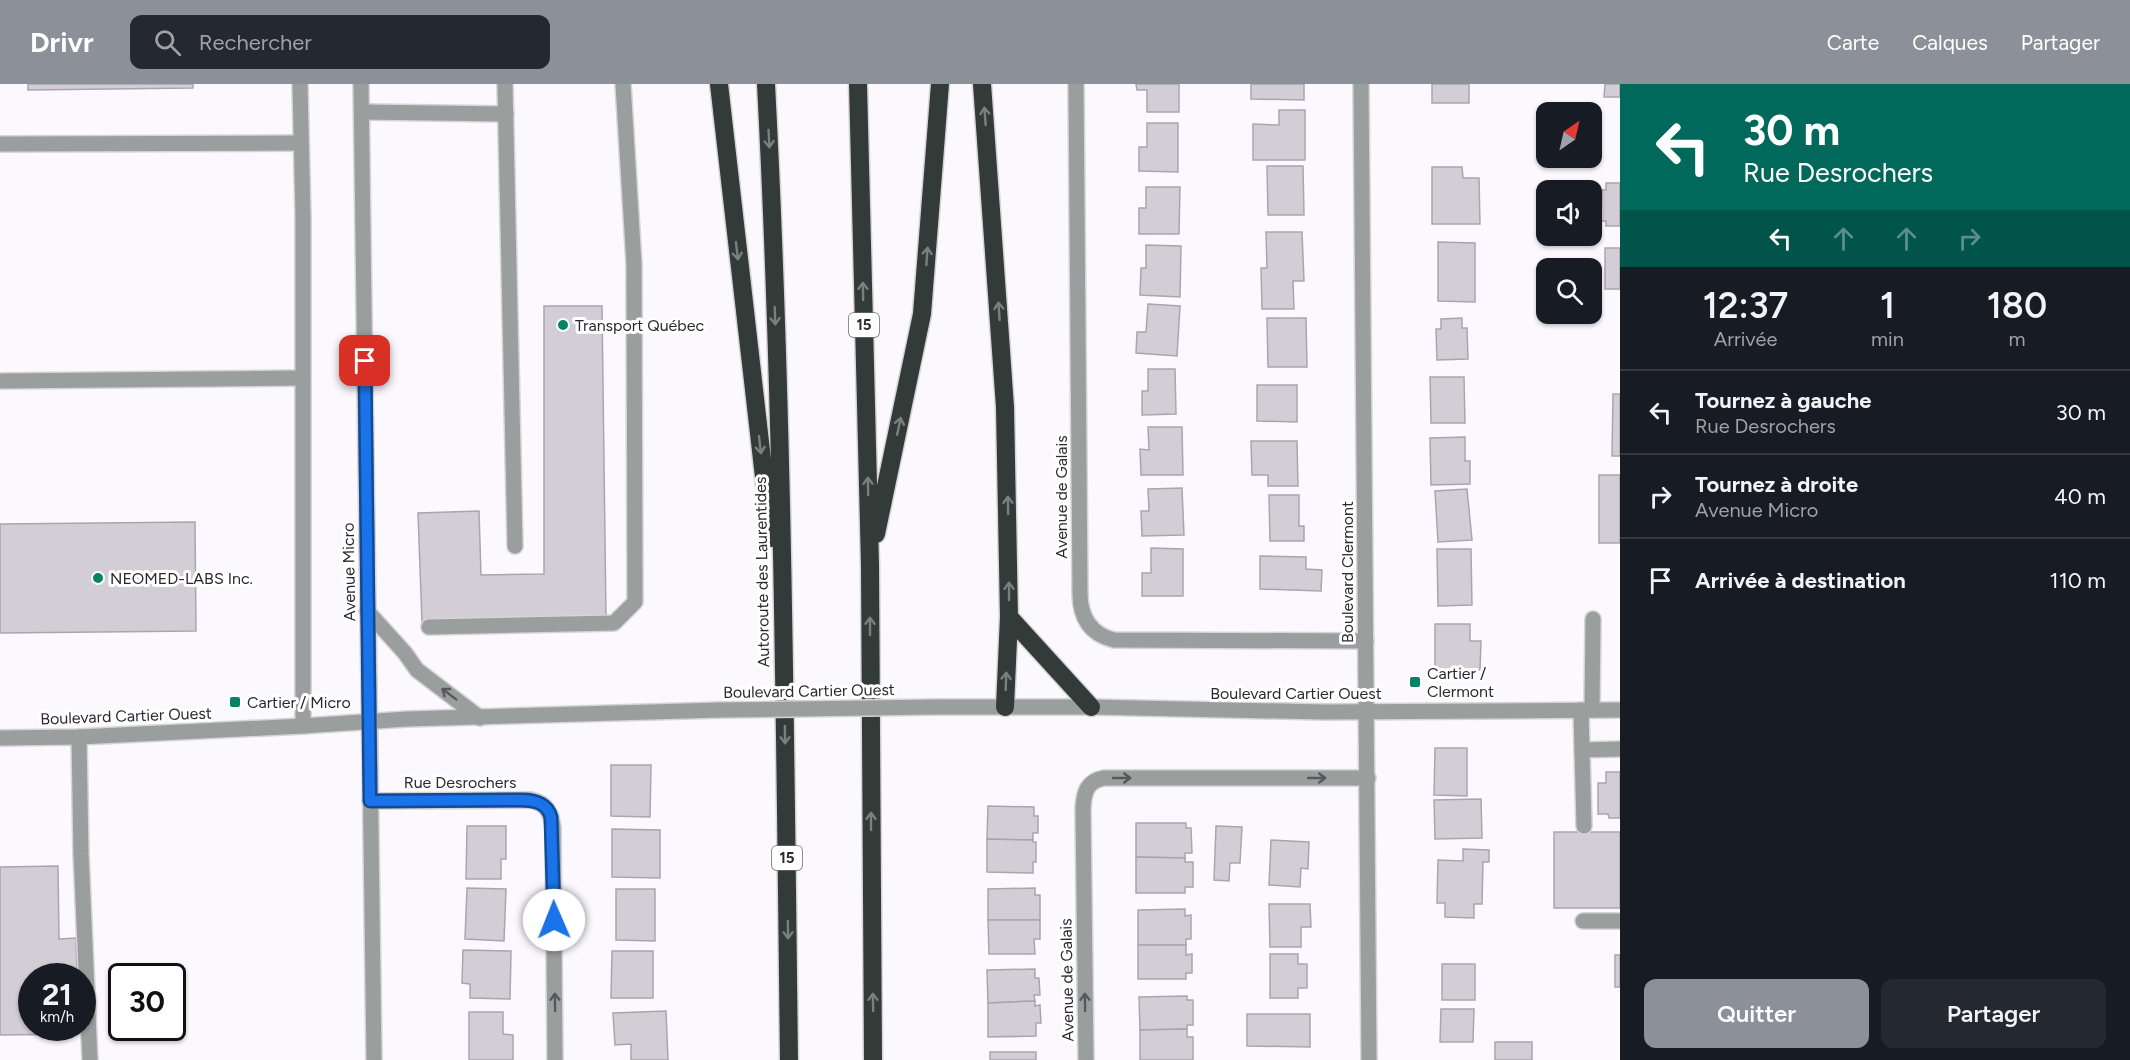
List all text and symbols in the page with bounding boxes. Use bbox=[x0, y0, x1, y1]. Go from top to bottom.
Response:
search box bbox=[130, 15, 550, 69]
text: Drivr bbox=[30, 25, 94, 59]
icon: search bbox=[151, 26, 184, 59]
text: Rechercher bbox=[199, 29, 312, 56]
text: Carte bbox=[1827, 30, 1879, 55]
text: Calques bbox=[1912, 30, 1988, 55]
text: Partager bbox=[2021, 30, 2100, 55]
north arrow bbox=[1536, 102, 1602, 168]
map controls bbox=[1536, 102, 1602, 324]
text: 30 m bbox=[1743, 105, 1840, 156]
one-way arrow bbox=[979, 107, 990, 127]
icon: left bbox=[1644, 108, 1722, 186]
one-way arrow bbox=[764, 129, 775, 149]
text: Rue Desrochers bbox=[1743, 156, 1933, 189]
button: sound bbox=[1536, 180, 1602, 246]
icon: left bbox=[1764, 222, 1797, 255]
icon: ahead bbox=[1827, 222, 1860, 255]
icon: ahead bbox=[1890, 222, 1923, 255]
icon: right bbox=[1953, 222, 1986, 255]
one-way arrow bbox=[732, 241, 743, 261]
one-way arrow bbox=[921, 246, 932, 266]
button: search bbox=[1536, 258, 1602, 324]
one-way arrow bbox=[857, 281, 869, 301]
text: 12:37 bbox=[1703, 284, 1788, 327]
text: 1 bbox=[1880, 284, 1895, 327]
text: 180 bbox=[1987, 284, 2047, 327]
one-way arrow bbox=[993, 301, 1004, 321]
one-way arrow bbox=[769, 305, 781, 325]
road number: 15 bbox=[849, 313, 879, 337]
place label: Transport Québec bbox=[575, 316, 704, 335]
marker: Transport Québec bbox=[556, 318, 570, 332]
text: Arrivée bbox=[1714, 327, 1777, 351]
text: min bbox=[1871, 327, 1904, 351]
text: m bbox=[2008, 327, 2025, 351]
pin bbox=[339, 335, 390, 386]
icon: arrive bbox=[348, 344, 381, 377]
text: Tournez à gauche bbox=[1695, 387, 1871, 414]
icon: left bbox=[1644, 396, 1677, 429]
text: 30 m bbox=[2056, 399, 2106, 426]
text: Rue Desrochers bbox=[1695, 414, 1836, 438]
one-way arrow bbox=[894, 416, 905, 436]
one-way arrow bbox=[754, 435, 765, 454]
street label: Avenue de Galais bbox=[1052, 435, 1071, 559]
text: Tournez à droite bbox=[1695, 471, 1858, 498]
street label: Autoroute des Laurentides bbox=[751, 476, 773, 668]
one-way arrow bbox=[862, 476, 873, 496]
icon: right bbox=[1644, 480, 1677, 513]
text: 40 m bbox=[2054, 483, 2106, 510]
one-way arrow bbox=[1003, 496, 1014, 516]
text: Avenue Micro bbox=[1695, 498, 1818, 522]
street label: Boulevard Clermont bbox=[1338, 501, 1357, 643]
street label: Avenue Micro bbox=[339, 523, 359, 621]
icon: arrive bbox=[1644, 564, 1677, 597]
text: Arrivée à destination bbox=[1695, 567, 1906, 594]
text: 110 m bbox=[2050, 567, 2106, 594]
place label: NEOMED-LABS Inc. bbox=[110, 569, 253, 588]
marker: NEOMED-LABS Inc. bbox=[91, 571, 105, 585]
one-way arrow bbox=[1003, 581, 1015, 601]
one-way arrow bbox=[864, 617, 876, 637]
place label: Cartier / Clermont bbox=[1427, 664, 1494, 701]
one-way arrow bbox=[1000, 671, 1012, 691]
marker: Cartier / Clermont bbox=[1408, 675, 1422, 689]
street label: Boulevard Cartier Ouest bbox=[723, 680, 895, 702]
street label: Boulevard Cartier Ouest bbox=[1210, 684, 1382, 703]
one-way arrow bbox=[441, 687, 457, 700]
place label: Cartier / Micro bbox=[247, 693, 351, 712]
marker: Cartier / Micro bbox=[228, 695, 242, 709]
street label: Boulevard Cartier Ouest bbox=[40, 704, 212, 728]
one-way arrow bbox=[779, 724, 791, 744]
one-way arrow bbox=[1111, 772, 1131, 784]
one-way arrow bbox=[1306, 772, 1326, 784]
street label: Rue Desrochers bbox=[404, 773, 516, 792]
one-way arrow bbox=[865, 812, 877, 832]
road number: 15 bbox=[772, 846, 802, 870]
position arrow bbox=[522, 888, 586, 952]
street label: Avenue de Galais bbox=[1056, 918, 1078, 1042]
one-way arrow bbox=[782, 919, 793, 939]
speed limit sign: 30 bbox=[108, 963, 186, 1041]
text: 21 bbox=[42, 976, 72, 1013]
button: Quitter bbox=[1644, 979, 1869, 1048]
button: Partager bbox=[1881, 979, 2106, 1048]
one-way arrow bbox=[549, 992, 560, 1012]
one-way arrow bbox=[867, 992, 879, 1012]
one-way arrow bbox=[1079, 992, 1091, 1012]
text: km/h bbox=[40, 1008, 74, 1026]

